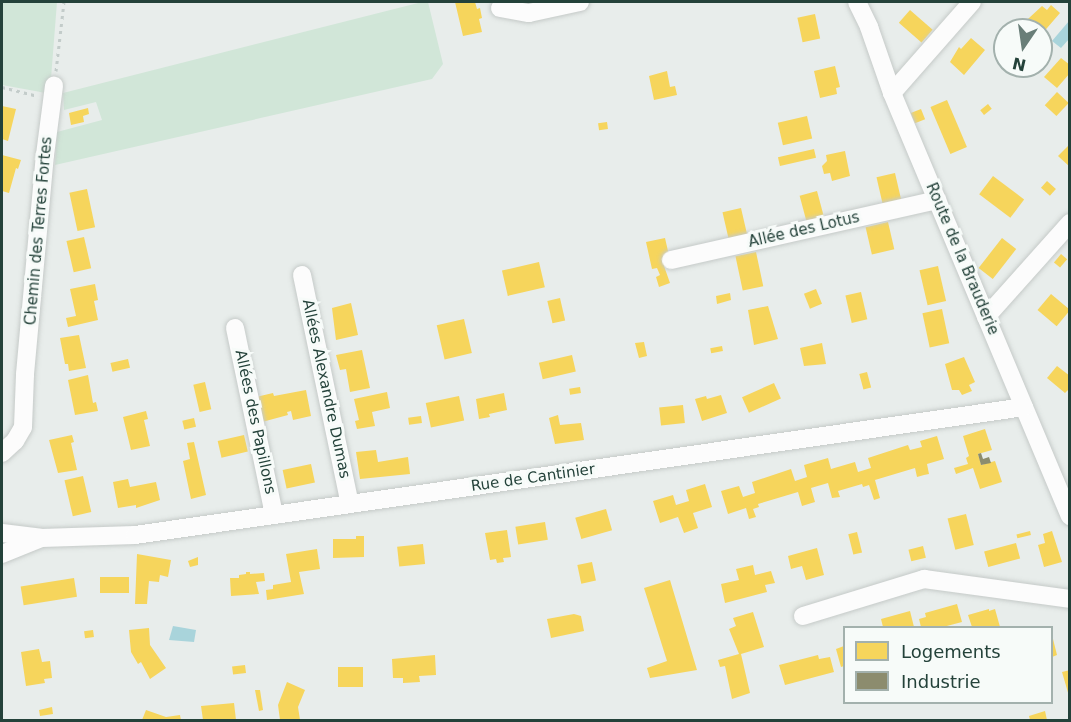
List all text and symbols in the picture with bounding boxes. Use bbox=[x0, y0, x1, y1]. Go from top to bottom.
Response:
north arrow bbox=[993, 18, 1053, 78]
text: N bbox=[1011, 53, 1028, 75]
street label: Chemin des Terres Fortes bbox=[22, 136, 56, 326]
street label: Route de la Brauderie bbox=[922, 180, 1002, 338]
street label: Allée des Lotus bbox=[747, 208, 861, 252]
street label: Allées Alexandre Dumas bbox=[298, 298, 354, 480]
street label: Allées des Papillons bbox=[231, 348, 279, 496]
street label: Rue de Cantinier bbox=[470, 460, 596, 496]
legend bbox=[843, 626, 1053, 704]
text: Logements bbox=[901, 641, 1001, 662]
text: Industrie bbox=[901, 671, 980, 692]

